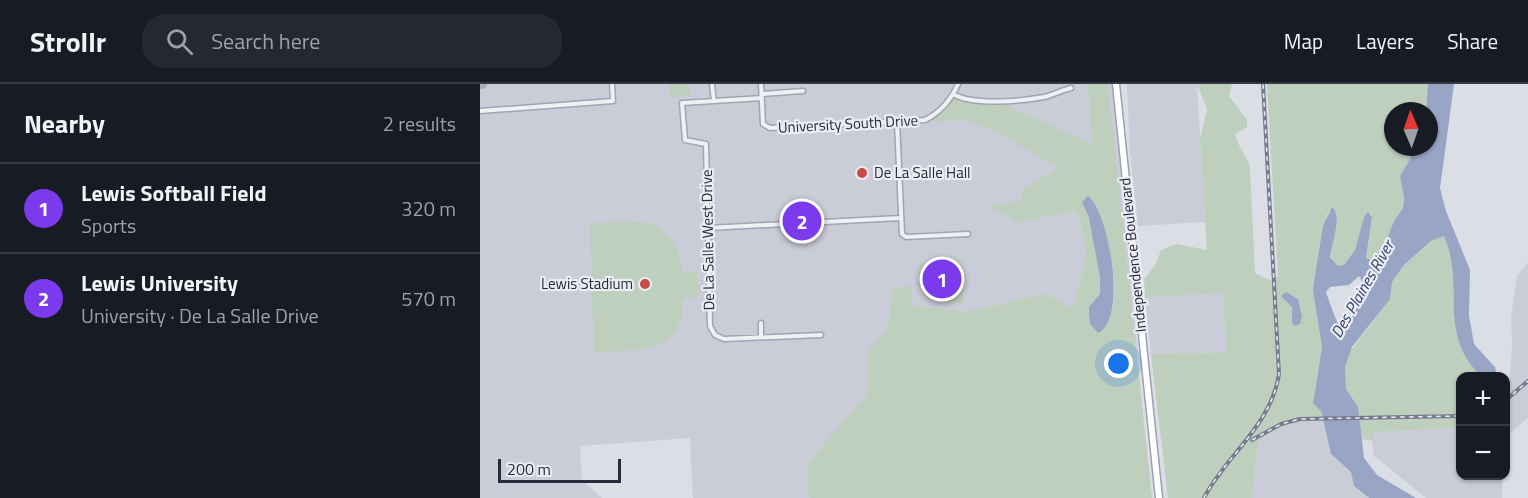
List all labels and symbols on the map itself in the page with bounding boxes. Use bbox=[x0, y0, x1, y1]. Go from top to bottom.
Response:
north arrow bbox=[1384, 102, 1438, 156]
street label: University South Drive bbox=[777, 108, 919, 139]
place label: De La Salle Hall bbox=[874, 161, 971, 184]
marker: De La Salle Hall bbox=[855, 166, 869, 180]
street label: De La Salle West Drive bbox=[695, 169, 720, 311]
street label: Independence Boulevard bbox=[1113, 177, 1152, 333]
pin: 2 bbox=[782, 198, 822, 244]
water label: Des Plaines River bbox=[1324, 234, 1400, 342]
pin: 1 bbox=[922, 256, 962, 302]
place label: Lewis Stadium bbox=[541, 272, 633, 295]
marker: Lewis Stadium bbox=[638, 277, 652, 291]
your location bbox=[1104, 349, 1133, 378]
scale bar bbox=[498, 456, 621, 484]

